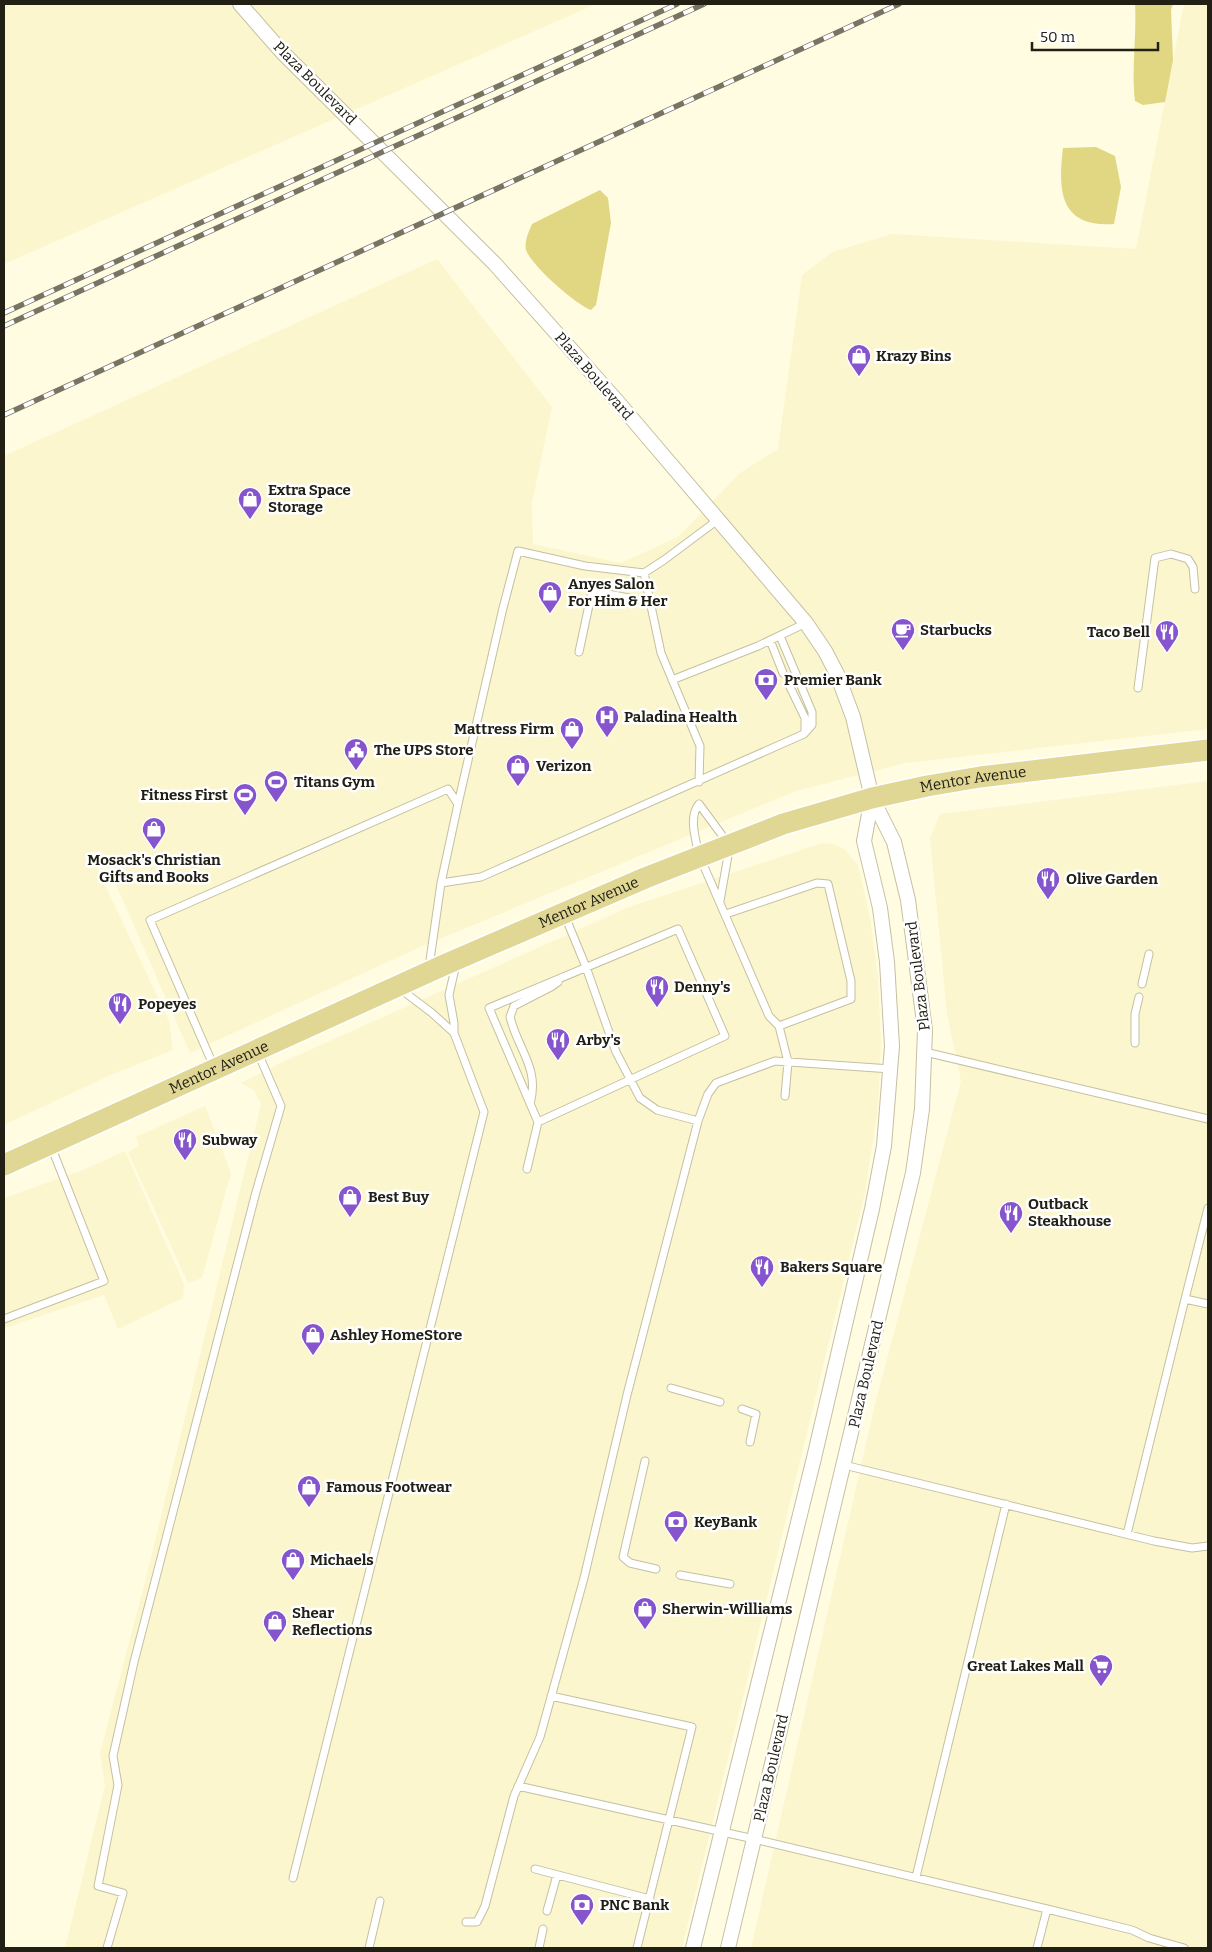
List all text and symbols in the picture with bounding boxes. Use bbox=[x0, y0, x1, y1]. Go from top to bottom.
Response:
scale bar bbox=[1032, 20, 1158, 52]
text: 50 m bbox=[1040, 28, 1076, 46]
street label: Plaza Boulevard bbox=[270, 38, 360, 128]
street label: Plaza Boulevard bbox=[551, 329, 637, 424]
shop icon: Krazy Bins bbox=[846, 343, 872, 377]
place label: Krazy Bins bbox=[876, 347, 951, 365]
place label: Extra Space Storage bbox=[268, 481, 351, 516]
shop icon: Extra Space Storage bbox=[237, 486, 263, 520]
place label: Anyes Salon For Him & Her bbox=[568, 575, 668, 610]
shop icon: Anyes Salon For Him & Her bbox=[537, 580, 563, 614]
cafe icon: Starbucks bbox=[890, 617, 916, 651]
restaurant icon: Taco Bell bbox=[1154, 619, 1180, 653]
place label: Starbucks bbox=[920, 621, 992, 639]
place label: Taco Bell bbox=[1087, 623, 1150, 641]
bank icon: Premier Bank bbox=[753, 667, 779, 701]
place label: Premier Bank bbox=[784, 671, 882, 689]
hospital icon: Paladina Health bbox=[594, 704, 620, 738]
place label: Paladina Health bbox=[624, 708, 738, 726]
shop icon: Mattress Firm bbox=[559, 716, 585, 750]
place label: Mattress Firm bbox=[454, 720, 555, 738]
public building icon: The UPS Store bbox=[343, 737, 369, 771]
place label: The UPS Store bbox=[374, 741, 474, 759]
shop icon: Verizon bbox=[505, 753, 531, 787]
place label: Verizon bbox=[536, 757, 592, 775]
street label: Mentor Avenue bbox=[918, 763, 1027, 796]
sports icon: Titans Gym bbox=[263, 769, 289, 803]
place label: Titans Gym bbox=[294, 773, 376, 791]
sports icon: Fitness First bbox=[232, 782, 258, 816]
place label: Fitness First bbox=[140, 786, 228, 804]
shop icon: Mosack's Christian Gifts and Books bbox=[141, 816, 167, 850]
place label: Mosack's Christian Gifts and Books bbox=[87, 851, 221, 886]
restaurant icon: Olive Garden bbox=[1035, 866, 1061, 900]
place label: Olive Garden bbox=[1066, 870, 1158, 888]
street label: Mentor Avenue bbox=[536, 873, 641, 932]
street label: Plaza Boulevard bbox=[902, 920, 934, 1032]
restaurant icon: Denny's bbox=[644, 974, 670, 1008]
place label: Denny's bbox=[674, 978, 730, 996]
restaurant icon: Popeyes bbox=[107, 991, 133, 1025]
place label: Popeyes bbox=[138, 995, 196, 1013]
restaurant icon: Arby's bbox=[545, 1027, 571, 1061]
place label: Arby's bbox=[576, 1031, 621, 1049]
street label: Mentor Avenue bbox=[166, 1037, 271, 1098]
restaurant icon: Subway bbox=[172, 1127, 198, 1161]
place label: Subway bbox=[202, 1131, 258, 1149]
shop icon: Best Buy bbox=[337, 1184, 363, 1218]
place label: Best Buy bbox=[368, 1188, 430, 1206]
place label: Outback Steakhouse bbox=[1028, 1195, 1111, 1230]
restaurant icon: Outback Steakhouse bbox=[998, 1200, 1024, 1234]
restaurant icon: Bakers Square bbox=[749, 1254, 775, 1288]
place label: Bakers Square bbox=[780, 1258, 882, 1276]
street label: Plaza Boulevard bbox=[845, 1318, 887, 1430]
shop icon: Ashley HomeStore bbox=[300, 1322, 326, 1356]
place label: Ashley HomeStore bbox=[330, 1326, 462, 1344]
shop icon: Famous Footwear bbox=[296, 1474, 322, 1508]
place label: Famous Footwear bbox=[326, 1478, 452, 1496]
bank icon: KeyBank bbox=[663, 1509, 689, 1543]
place label: KeyBank bbox=[694, 1513, 757, 1531]
shop icon: Michaels bbox=[280, 1547, 306, 1581]
place label: Michaels bbox=[310, 1551, 374, 1569]
shop icon: Sherwin-Williams bbox=[632, 1596, 658, 1630]
place label: Sherwin-Williams bbox=[662, 1600, 792, 1618]
place label: Shear Reflections bbox=[292, 1604, 372, 1639]
shop icon: Shear Reflections bbox=[262, 1609, 288, 1643]
supermarket icon: Great Lakes Mall bbox=[1088, 1653, 1114, 1687]
place label: Great Lakes Mall bbox=[967, 1657, 1084, 1675]
street label: Plaza Boulevard bbox=[750, 1712, 792, 1824]
bank icon: PNC Bank bbox=[569, 1892, 595, 1926]
place label: PNC Bank bbox=[600, 1896, 669, 1914]

